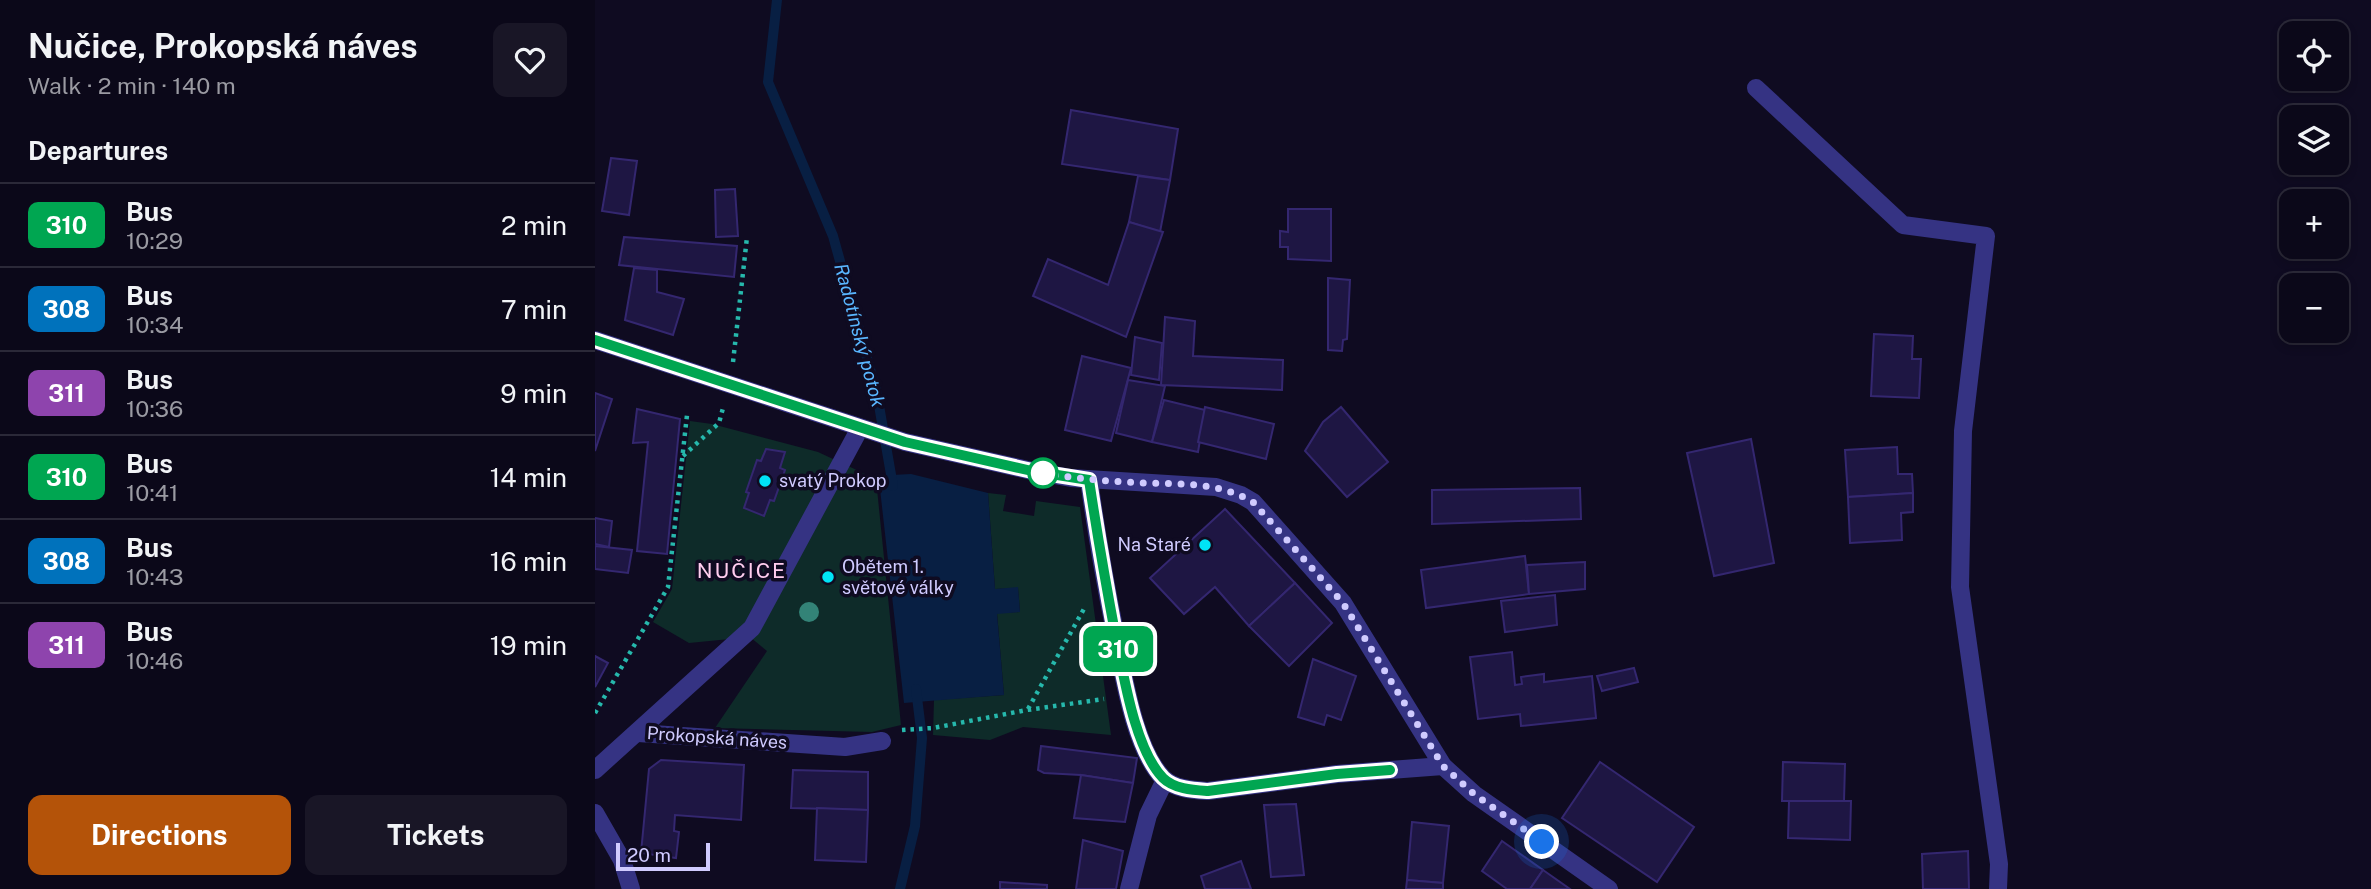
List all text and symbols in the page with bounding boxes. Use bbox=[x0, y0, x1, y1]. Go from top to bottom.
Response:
map controls bbox=[2279, 21, 2349, 343]
button: locate bbox=[2279, 21, 2349, 91]
button: heart bbox=[493, 23, 567, 97]
text: Nučice, Prokopská náves bbox=[28, 27, 418, 65]
text: Walk · 2 min · 140 m bbox=[28, 72, 236, 99]
button: layers bbox=[2279, 105, 2349, 175]
text: Departures bbox=[28, 135, 168, 166]
button: + bbox=[2279, 189, 2349, 259]
text: Bus bbox=[126, 196, 173, 227]
text: 2 min bbox=[501, 210, 567, 241]
text: 310 bbox=[46, 211, 87, 239]
text: 10:29 bbox=[126, 227, 183, 254]
water label: Radotínský potok bbox=[830, 261, 890, 410]
button: − bbox=[2279, 273, 2349, 343]
text: Bus bbox=[126, 280, 173, 311]
text: 7 min bbox=[501, 294, 567, 325]
text: 308 bbox=[43, 295, 90, 323]
text: 10:34 bbox=[126, 311, 184, 338]
text: Bus bbox=[126, 364, 173, 395]
text: 9 min bbox=[500, 378, 567, 409]
text: 311 bbox=[48, 379, 85, 407]
text: 10:36 bbox=[126, 395, 183, 422]
text: Bus bbox=[126, 448, 173, 479]
unlabelled marker bbox=[1028, 458, 1058, 488]
text: 14 min bbox=[490, 462, 567, 493]
text: 310 bbox=[46, 463, 87, 491]
place label: svatý Prokop bbox=[779, 470, 887, 491]
marker: svatý Prokop bbox=[757, 473, 773, 489]
text: 10:41 bbox=[126, 479, 178, 506]
text: Bus bbox=[126, 532, 173, 563]
place label: Na Staré bbox=[1117, 534, 1191, 555]
marker: Na Staré bbox=[1197, 537, 1213, 553]
text: 16 min bbox=[490, 546, 567, 577]
text: 308 bbox=[43, 547, 90, 575]
place label: Obětem 1. světové války bbox=[842, 556, 954, 598]
district label: NUČICE bbox=[697, 558, 787, 583]
text: 10:43 bbox=[126, 563, 183, 590]
marker: Obětem 1. světové války bbox=[820, 569, 836, 585]
text: Bus bbox=[126, 616, 173, 647]
line badge: 310 bbox=[1078, 626, 1158, 672]
text: 19 min bbox=[490, 630, 567, 661]
text: 311 bbox=[48, 631, 85, 659]
text: 310 bbox=[1097, 635, 1139, 663]
text: 10:46 bbox=[126, 647, 183, 674]
street label: Prokopská náves bbox=[646, 722, 788, 753]
button: Directions bbox=[28, 795, 291, 875]
button: Tickets bbox=[305, 795, 567, 875]
your location bbox=[1524, 824, 1559, 859]
scale bar bbox=[616, 840, 711, 872]
text: 20 m bbox=[627, 844, 671, 866]

